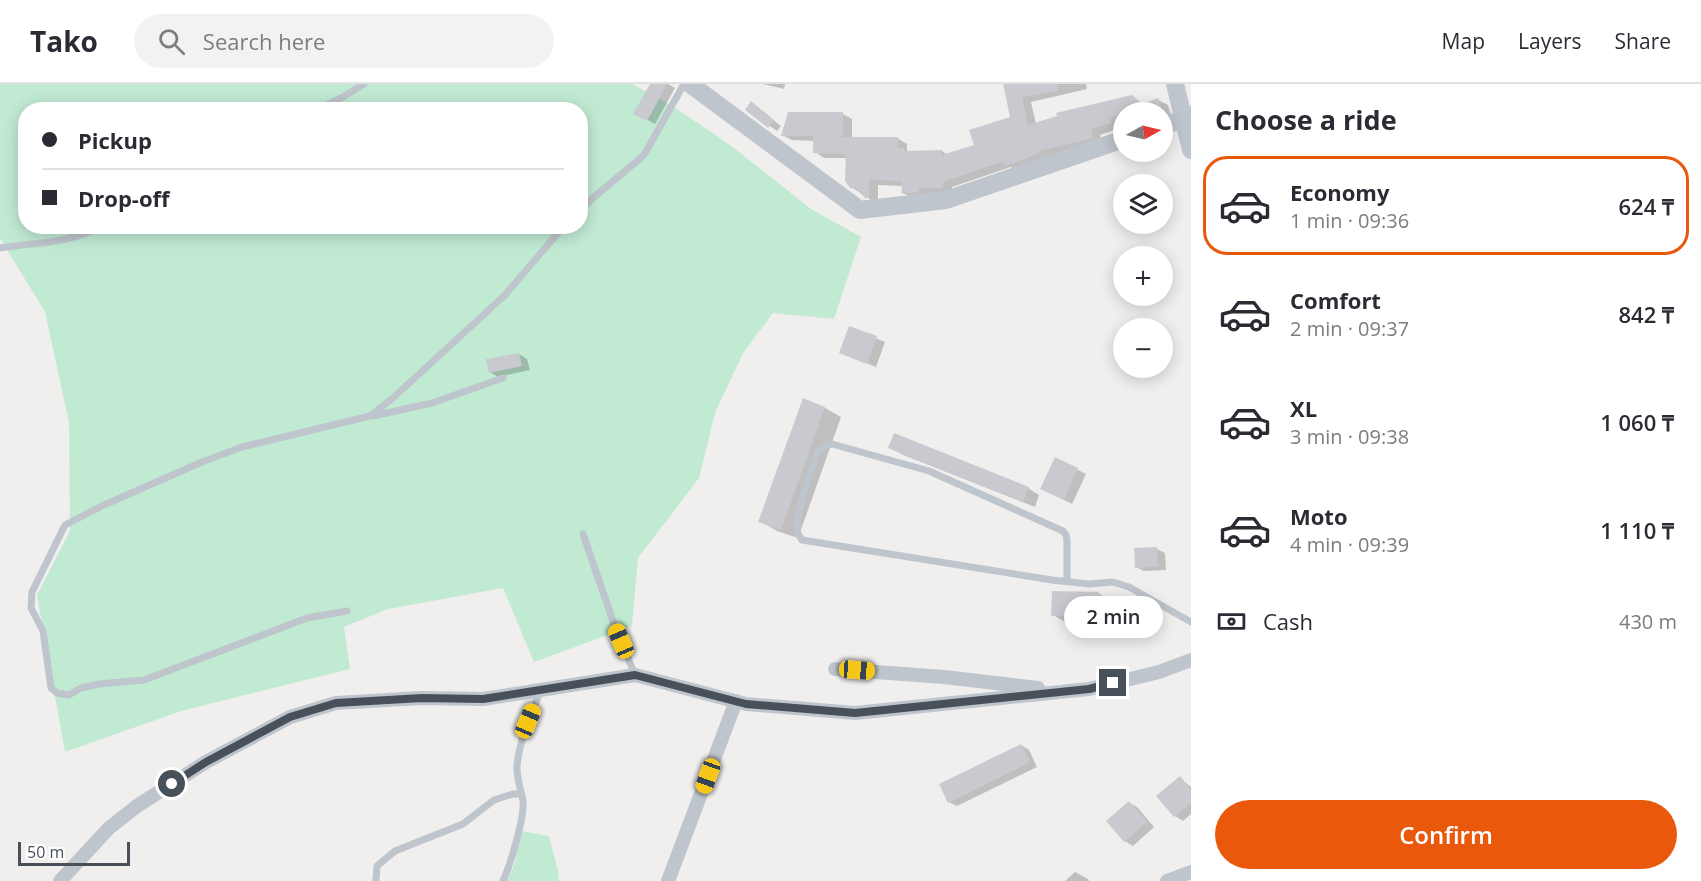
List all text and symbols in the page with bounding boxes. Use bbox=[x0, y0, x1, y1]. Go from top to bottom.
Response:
search box bbox=[134, 14, 554, 68]
text: Tako bbox=[30, 22, 98, 60]
icon: search bbox=[155, 25, 188, 58]
text: Search here bbox=[203, 26, 325, 56]
text: Map bbox=[1442, 27, 1485, 55]
text: Layers bbox=[1518, 27, 1582, 55]
text: Share bbox=[1615, 27, 1671, 55]
text: Choose a ride bbox=[1215, 101, 1397, 138]
north arrow bbox=[1113, 102, 1173, 162]
map controls bbox=[1113, 102, 1173, 378]
text: Pickup bbox=[78, 125, 152, 155]
button: layers bbox=[1113, 174, 1173, 234]
text: Economy bbox=[1290, 177, 1389, 207]
icon: car bbox=[1218, 179, 1272, 233]
text: Drop-off bbox=[78, 183, 170, 213]
text: 624 ₸ bbox=[1619, 191, 1674, 221]
text: 1 min · 09:36 bbox=[1290, 207, 1409, 234]
button: + bbox=[1113, 246, 1173, 306]
text: Comfort bbox=[1290, 285, 1381, 315]
icon: car bbox=[1218, 287, 1272, 341]
text: 842 ₸ bbox=[1619, 299, 1674, 329]
text: 2 min · 09:37 bbox=[1290, 315, 1409, 342]
button: − bbox=[1113, 318, 1173, 378]
text: XL bbox=[1290, 393, 1317, 423]
icon: car bbox=[1218, 395, 1272, 449]
text: 1 060 ₸ bbox=[1600, 407, 1674, 437]
text: 3 min · 09:38 bbox=[1290, 423, 1409, 450]
text: Moto bbox=[1290, 501, 1348, 531]
icon: car bbox=[1218, 503, 1272, 557]
text: 1 110 ₸ bbox=[1600, 515, 1674, 545]
text: 4 min · 09:39 bbox=[1290, 531, 1409, 558]
callout: 2 min bbox=[1064, 596, 1162, 638]
text: 2 min bbox=[1087, 603, 1141, 630]
icon: cash bbox=[1215, 605, 1248, 638]
text: Cash bbox=[1263, 606, 1313, 636]
text: 430 m bbox=[1619, 608, 1677, 635]
car bbox=[606, 621, 636, 661]
car bbox=[838, 660, 876, 680]
route end bbox=[1099, 669, 1126, 696]
car bbox=[513, 701, 543, 741]
car bbox=[693, 756, 723, 796]
route start bbox=[158, 770, 185, 797]
button: Confirm bbox=[1215, 800, 1677, 869]
scale bar bbox=[18, 839, 130, 866]
text: 50 m bbox=[27, 841, 64, 863]

